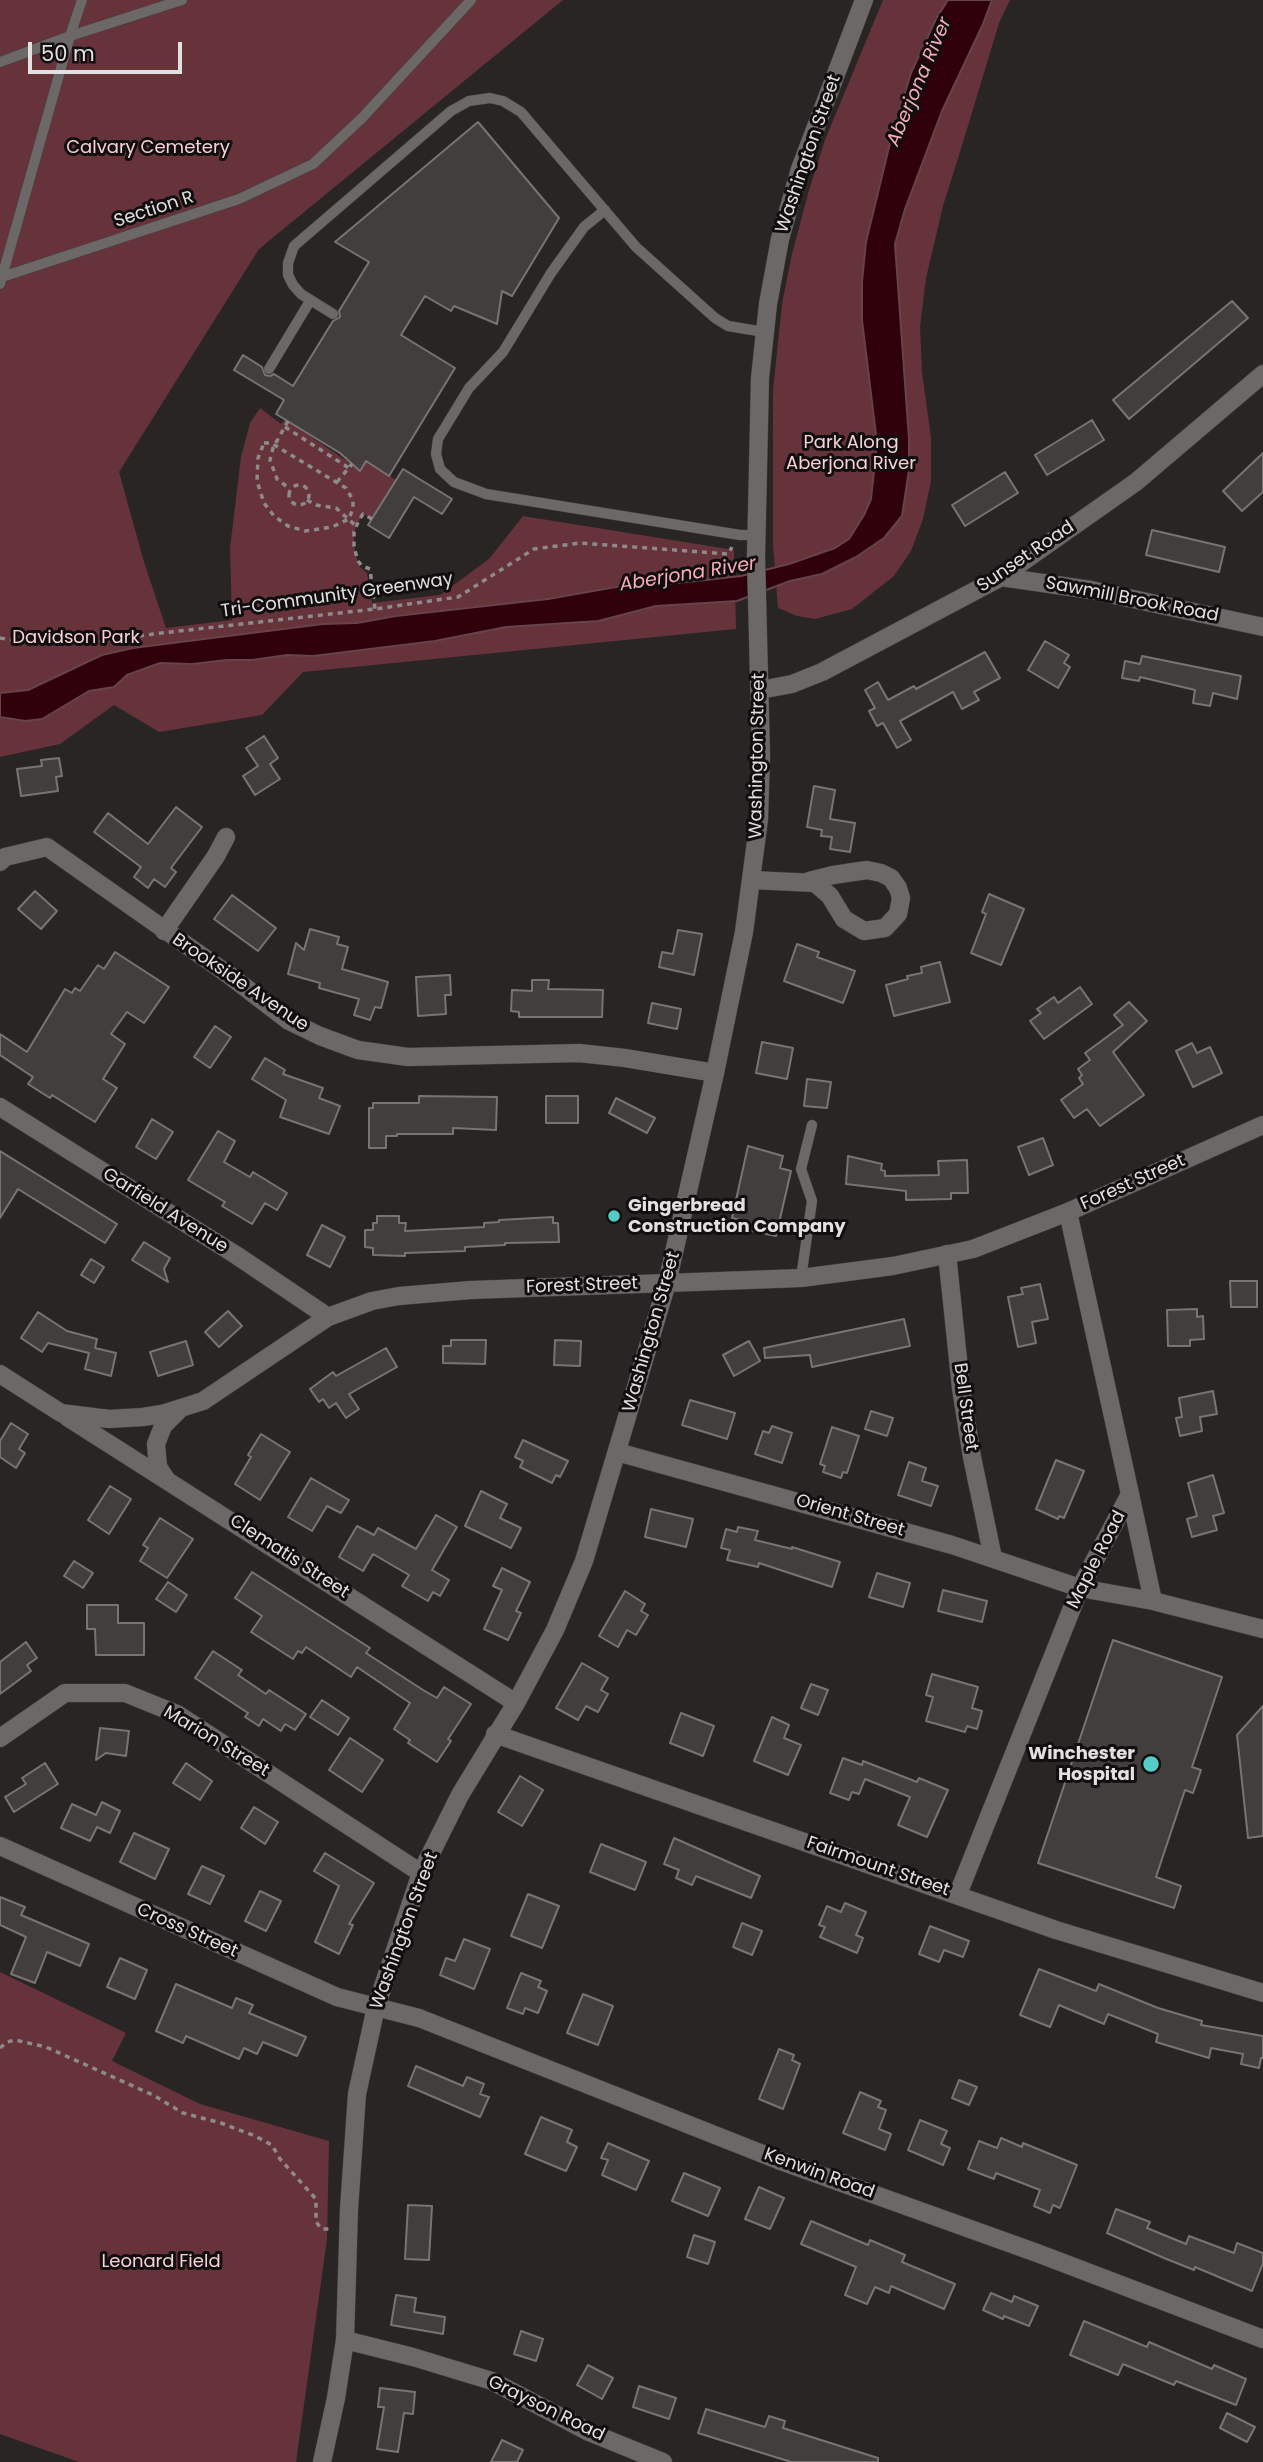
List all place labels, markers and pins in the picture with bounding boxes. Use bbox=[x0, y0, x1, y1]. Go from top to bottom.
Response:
place label: Gingerbread Construction Company bbox=[628, 1195, 846, 1238]
marker: Gingerbread Construction Company bbox=[606, 1208, 622, 1224]
place label: Winchester Hospital bbox=[1028, 1743, 1135, 1786]
marker: Winchester Hospital bbox=[1141, 1754, 1161, 1774]

